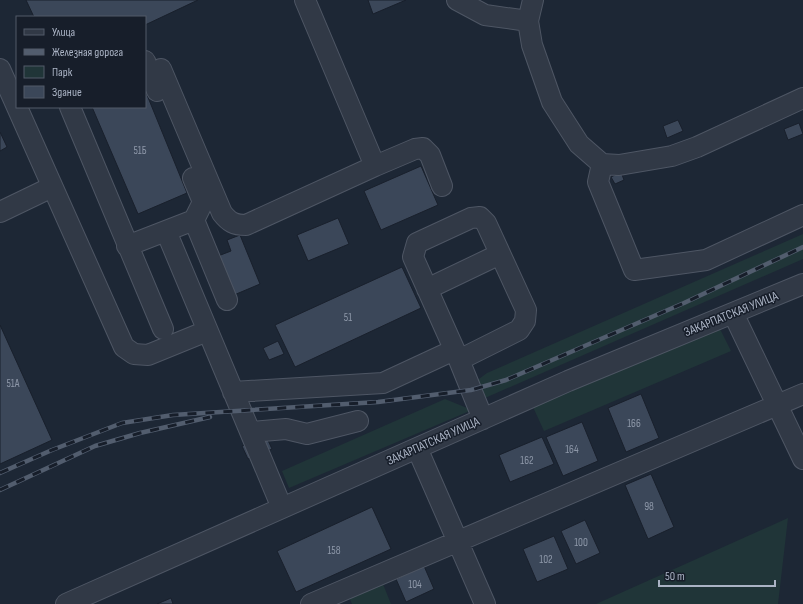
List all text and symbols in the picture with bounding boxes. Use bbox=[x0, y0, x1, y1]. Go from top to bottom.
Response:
legend bbox=[16, 16, 146, 108]
text: Улица bbox=[52, 25, 76, 40]
text: Железная дорога bbox=[52, 45, 124, 60]
text: Парк bbox=[52, 65, 73, 80]
text: Здание bbox=[52, 85, 82, 100]
house number: 51Б bbox=[133, 144, 147, 157]
street label: ЗАКАРПАТСКАЯ УЛИЦА bbox=[682, 288, 781, 340]
house number: 51 bbox=[344, 311, 352, 324]
house number: 51А bbox=[6, 377, 20, 390]
street label: ЗАКАРПАТСКАЯ УЛИЦА bbox=[384, 413, 482, 469]
house number: 166 bbox=[627, 417, 641, 430]
house number: 164 bbox=[565, 443, 579, 456]
house number: 162 bbox=[520, 454, 534, 467]
house number: 98 bbox=[644, 500, 654, 513]
house number: 100 bbox=[574, 536, 588, 549]
house number: 158 bbox=[327, 544, 341, 557]
house number: 102 bbox=[539, 553, 553, 566]
scale bar bbox=[659, 562, 775, 588]
text: 50 m bbox=[665, 569, 685, 584]
house number: 104 bbox=[408, 578, 422, 591]

